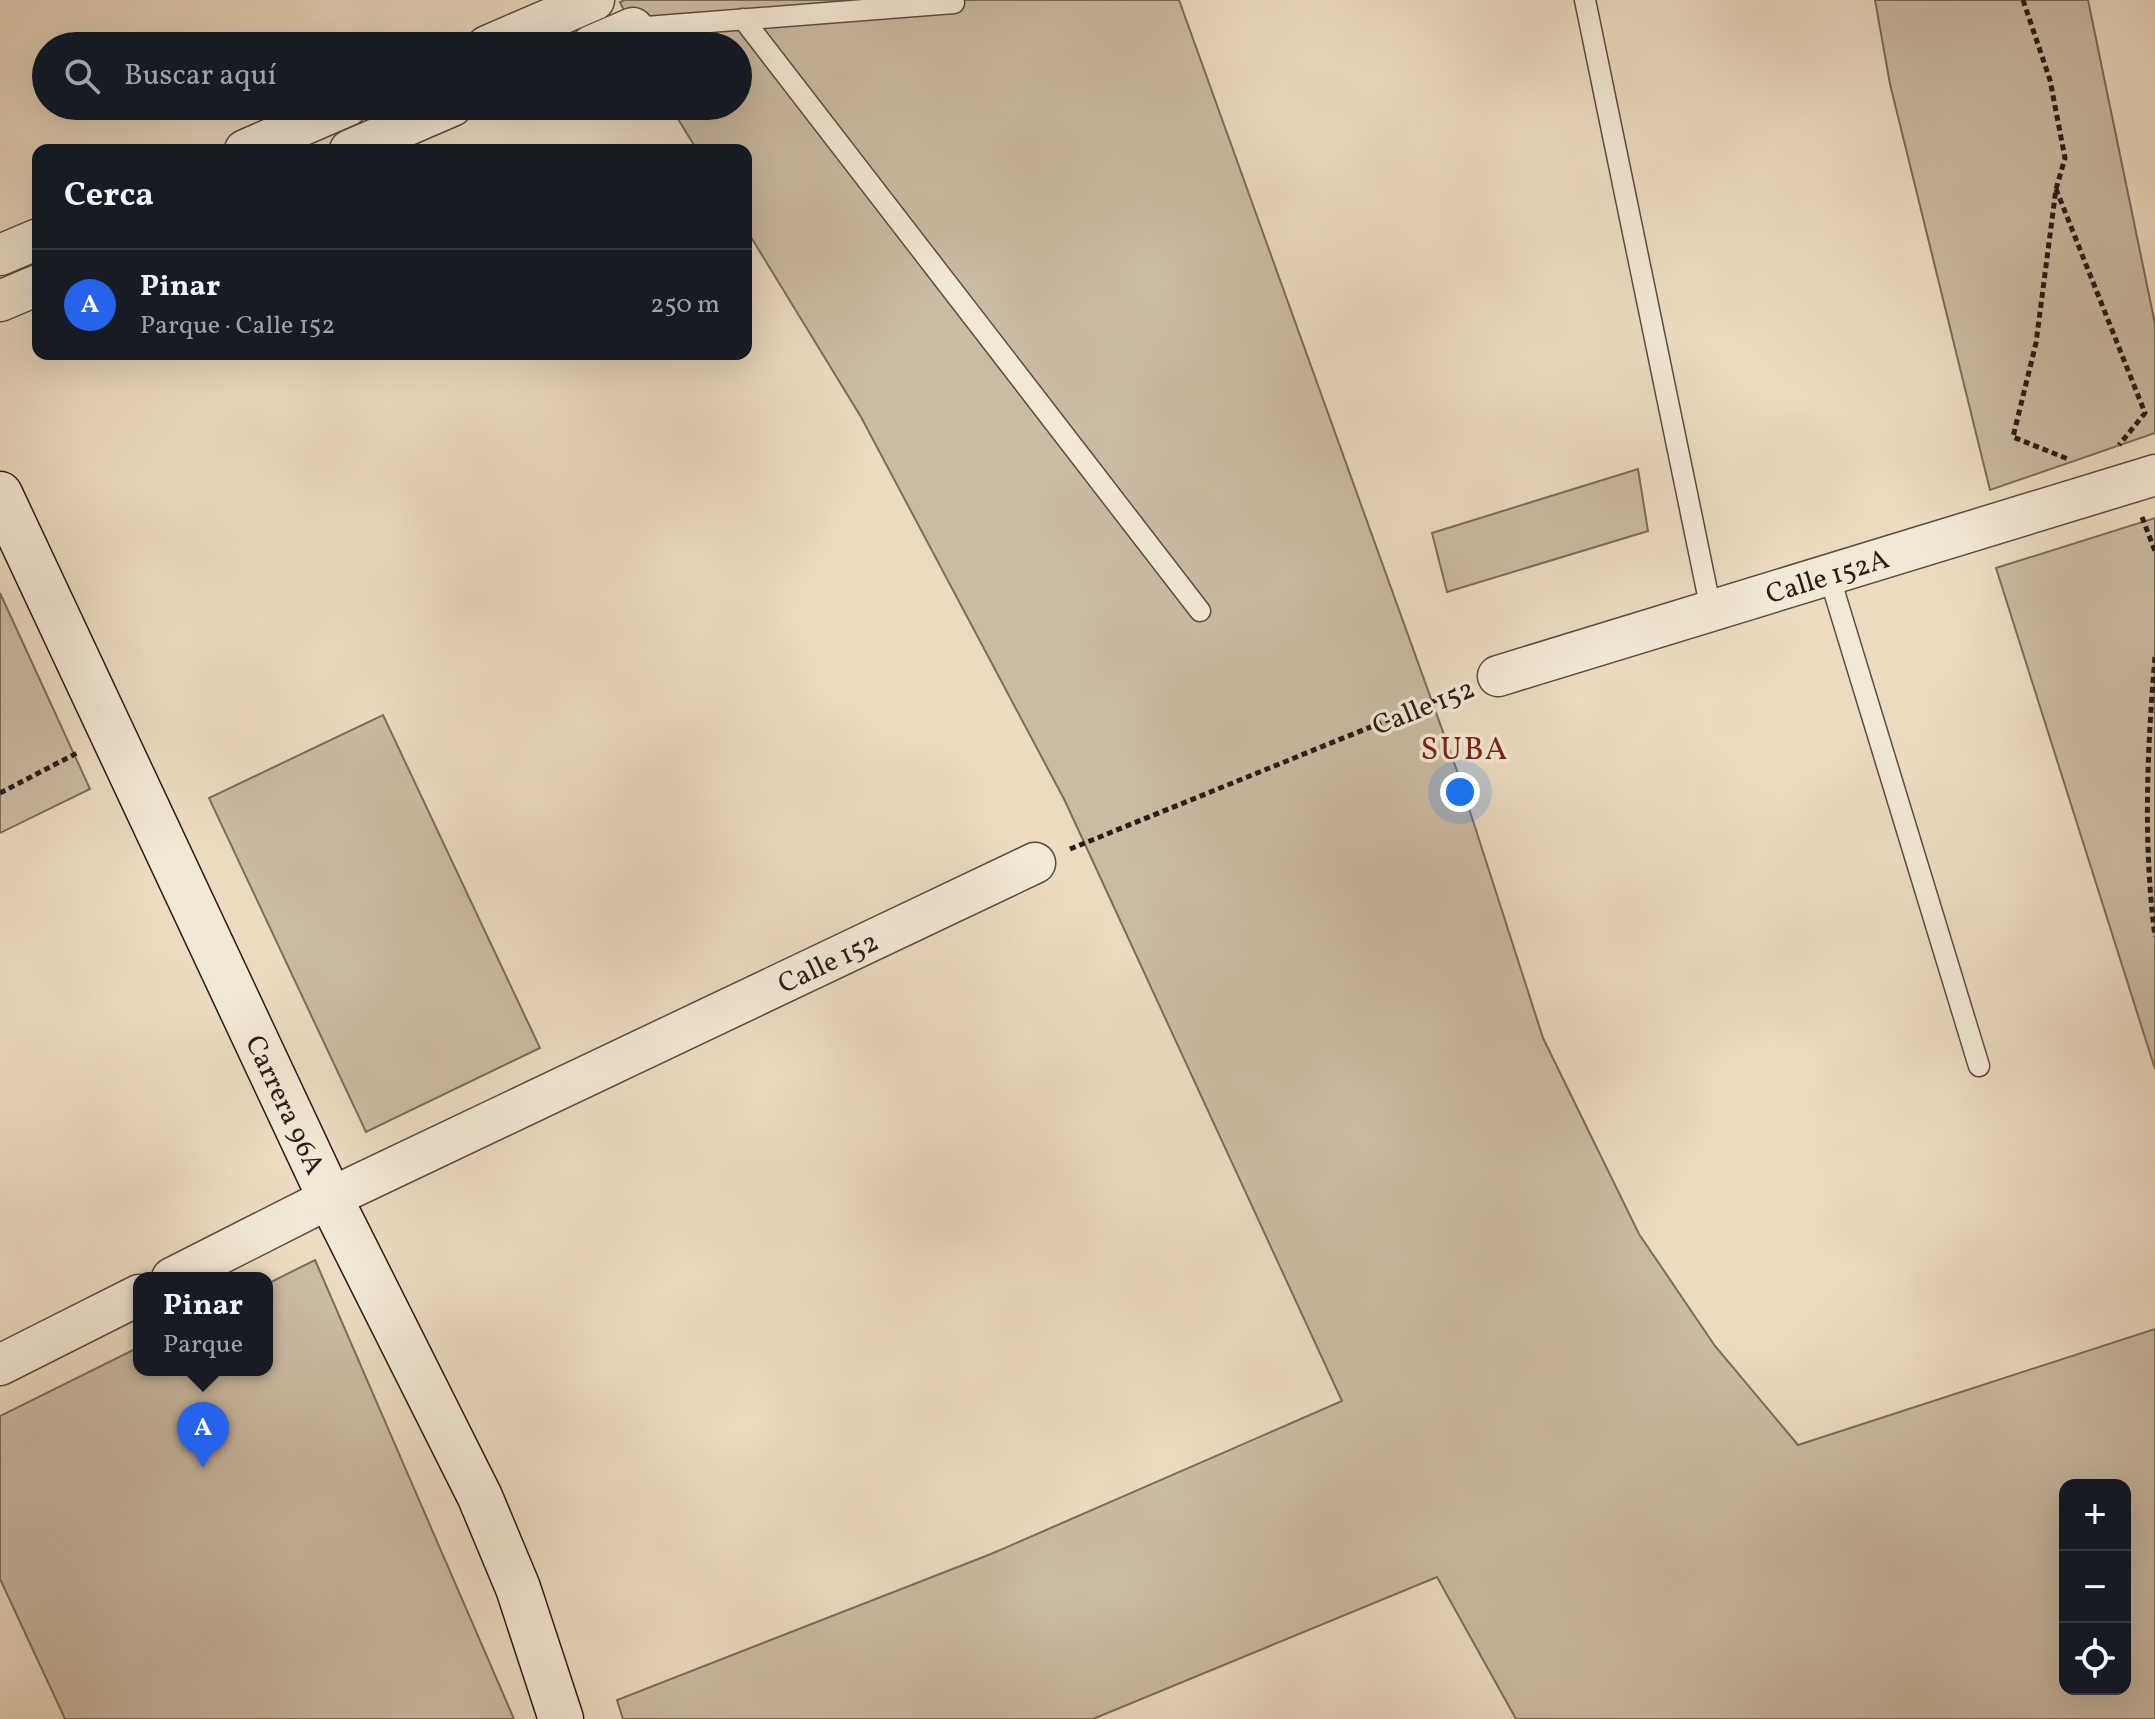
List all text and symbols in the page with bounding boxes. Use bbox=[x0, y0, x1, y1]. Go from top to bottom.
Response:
search box bbox=[32, 32, 752, 120]
icon: search bbox=[60, 54, 104, 98]
text: Buscar aquí bbox=[124, 55, 277, 97]
text: Cerca bbox=[64, 173, 154, 220]
text: Pinar bbox=[140, 266, 220, 308]
text: A bbox=[81, 287, 99, 323]
text: 250 m bbox=[650, 287, 720, 323]
text: Parque · Calle 152 bbox=[140, 308, 335, 344]
street label: Calle 152A bbox=[1761, 540, 1894, 615]
street label: Calle 152 bbox=[1367, 670, 1481, 746]
district label: SUBA bbox=[1421, 729, 1509, 773]
your location bbox=[1440, 772, 1480, 812]
street label: Calle 152 bbox=[772, 923, 885, 1004]
street label: Carrera 96A bbox=[234, 1029, 333, 1182]
popup bbox=[133, 1272, 273, 1376]
text: Pinar bbox=[163, 1285, 243, 1327]
text: Parque bbox=[163, 1327, 243, 1363]
pin: A bbox=[177, 1402, 229, 1468]
map controls bbox=[2059, 1479, 2131, 1695]
button: + bbox=[2059, 1479, 2131, 1551]
button: − bbox=[2059, 1551, 2131, 1623]
button: locate bbox=[2059, 1623, 2131, 1695]

